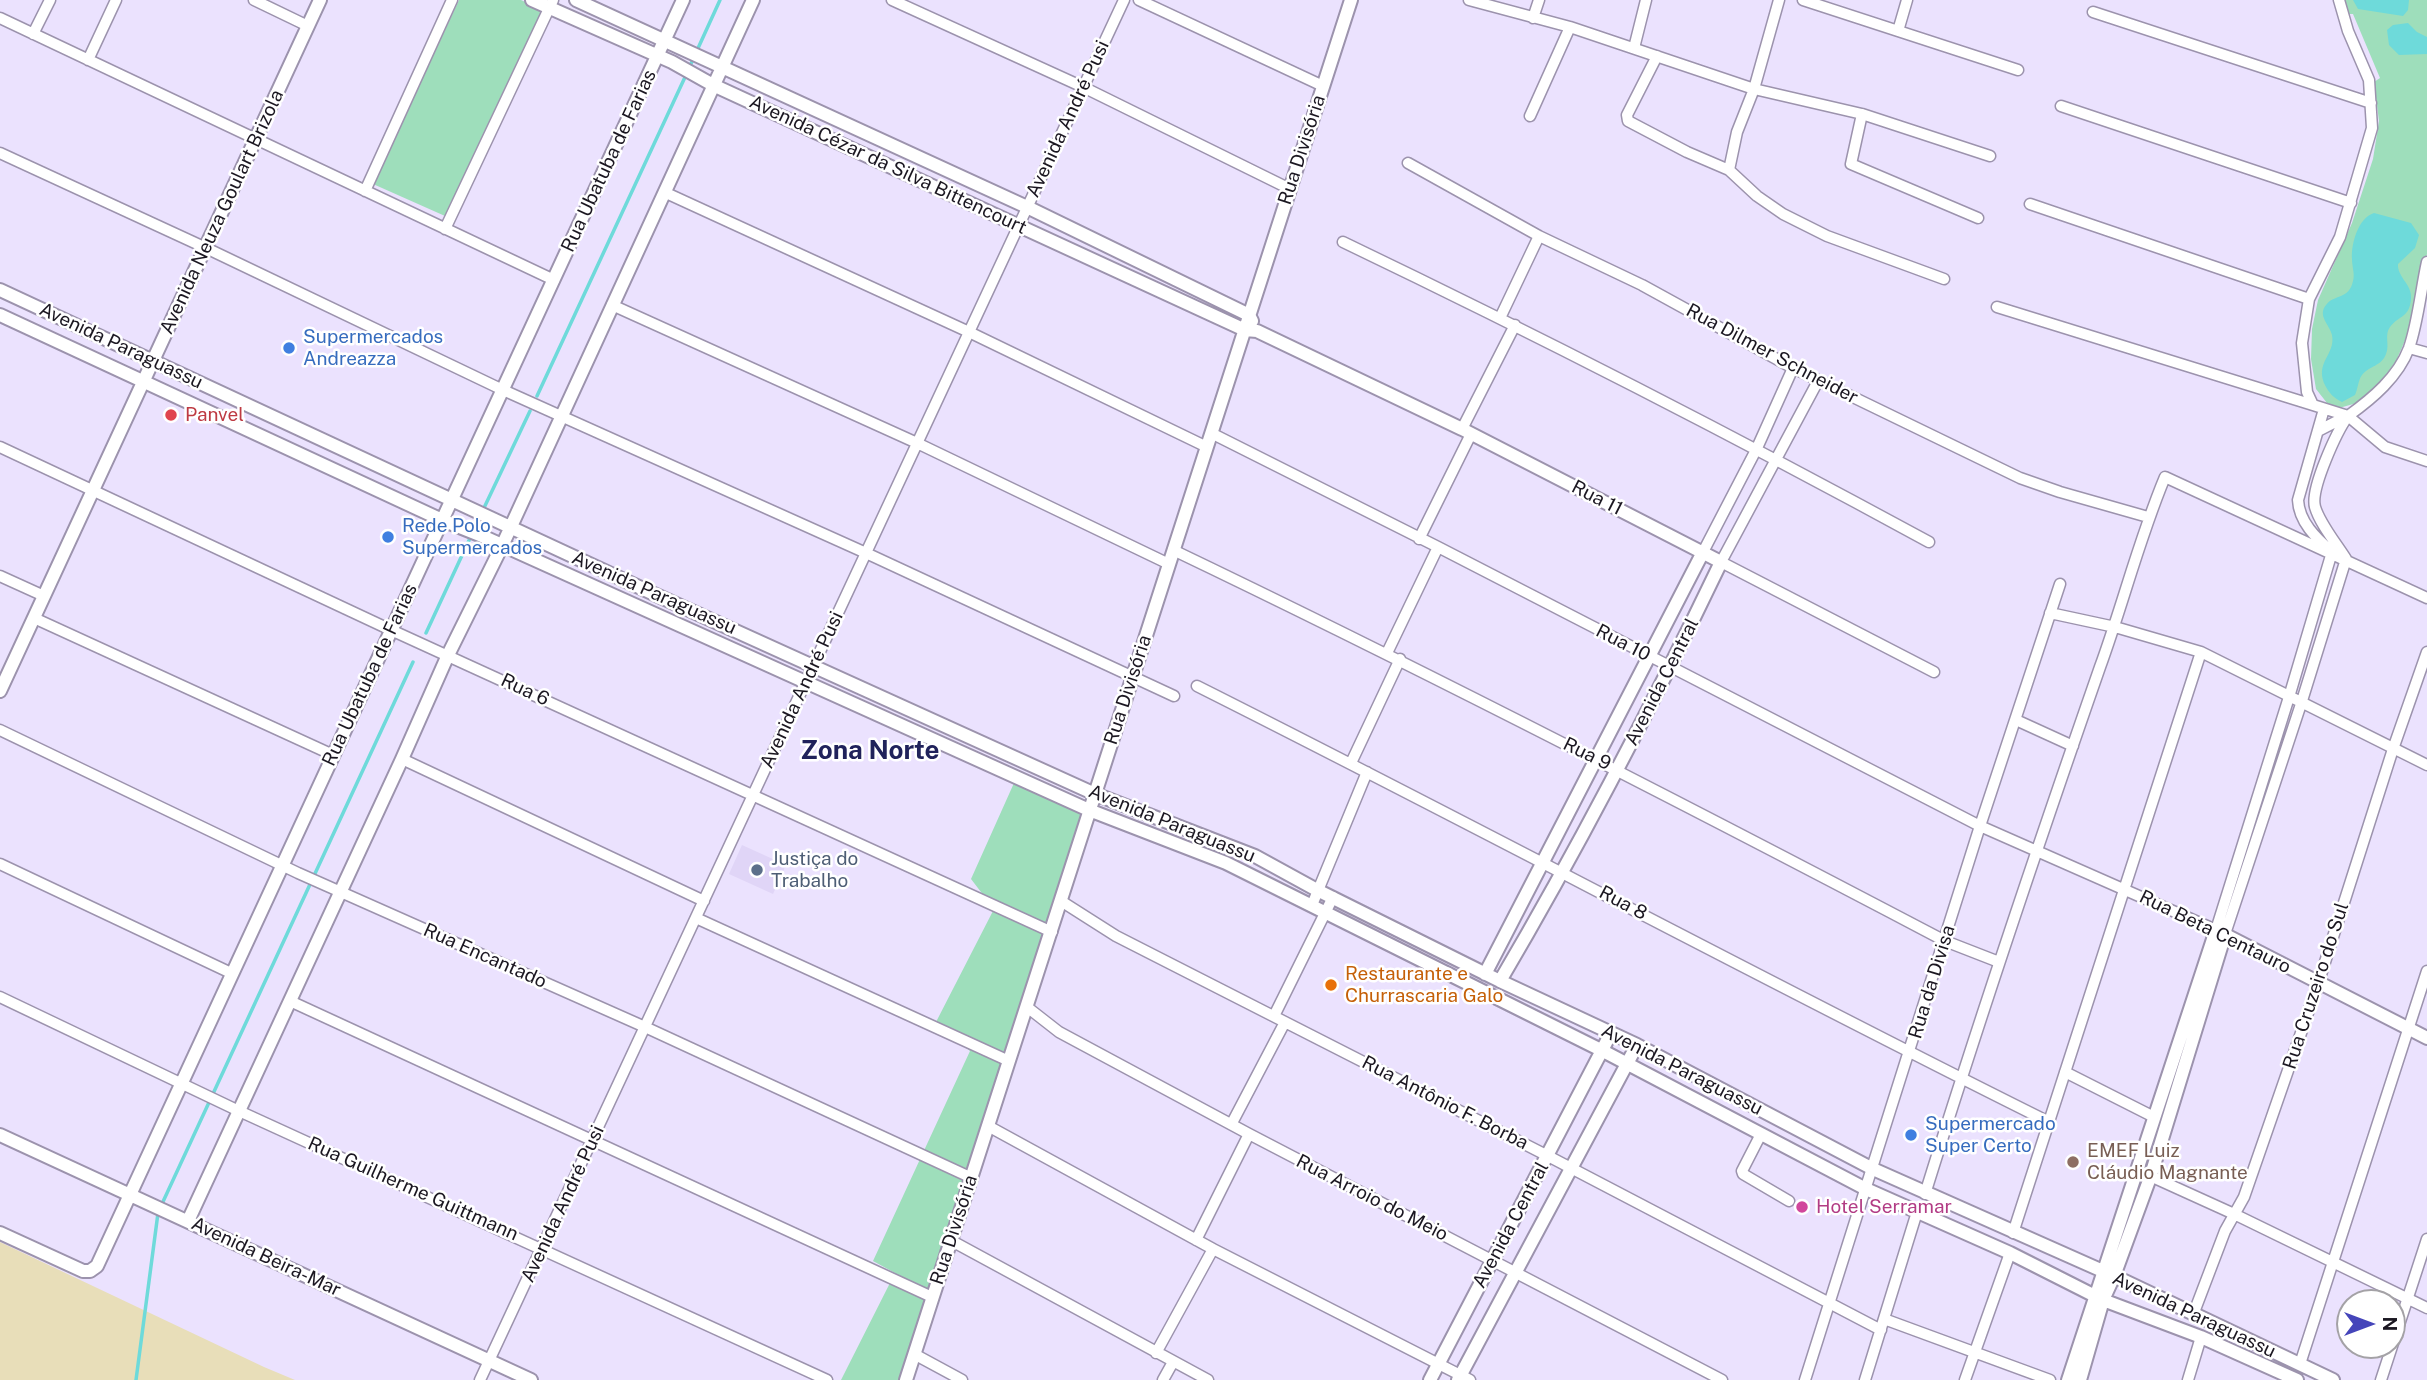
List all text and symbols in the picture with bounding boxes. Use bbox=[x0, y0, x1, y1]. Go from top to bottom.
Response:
street label: Avenida André Pusi bbox=[1022, 37, 1114, 201]
street label: Rua Ubatuba de Farias bbox=[557, 66, 661, 256]
street label: Avenida Neuza Goulart Brizola bbox=[155, 86, 289, 338]
street label: Avenida Cézar da Silva Bittencourt bbox=[746, 91, 1030, 239]
street label: Rua Divisória bbox=[1274, 92, 1330, 208]
street label: Avenida Paraguassu bbox=[36, 298, 206, 394]
street label: Rua Dilmer Schneider bbox=[1682, 299, 1862, 409]
place label: Supermercados Andreazza bbox=[303, 326, 443, 370]
marker: Supermercados Andreazza bbox=[281, 340, 297, 356]
place label: Panvel bbox=[185, 404, 244, 426]
marker: Panvel bbox=[163, 407, 179, 423]
street label: Rua 11 bbox=[1568, 476, 1626, 520]
place label: Rede Polo Supermercados bbox=[402, 515, 542, 559]
marker: Rede Polo Supermercados bbox=[380, 529, 396, 545]
street label: Avenida Paraguassu bbox=[568, 546, 740, 640]
street label: Rua Ubatuba de Farias bbox=[318, 580, 422, 770]
street label: Avenida André Pusi bbox=[756, 608, 848, 772]
street label: Avenida Central bbox=[1620, 615, 1704, 749]
street label: Rua 10 bbox=[1592, 620, 1654, 666]
street label: Rua Divisória bbox=[1100, 632, 1156, 748]
street label: Rua 6 bbox=[497, 669, 553, 711]
street label: Rua 9 bbox=[1559, 733, 1615, 775]
district label: Zona Norte bbox=[801, 735, 939, 767]
street label: Avenida Paraguassu bbox=[1085, 780, 1259, 868]
place label: Justiça do Trabalho bbox=[771, 848, 858, 892]
marker: Justiça do Trabalho bbox=[749, 862, 765, 878]
street label: Rua 8 bbox=[1595, 881, 1651, 925]
street label: Rua Beta Centauro bbox=[2135, 885, 2295, 979]
street label: Rua Cruzeiro do Sul bbox=[2278, 900, 2354, 1072]
street label: Rua Encantado bbox=[420, 919, 550, 993]
street label: Rua da Divisa bbox=[1904, 922, 1960, 1042]
place label: Restaurante e Churrascaria Galo bbox=[1345, 963, 1503, 1007]
marker: Restaurante e Churrascaria Galo bbox=[1323, 977, 1339, 993]
street label: Avenida Paraguassu bbox=[1598, 1019, 1766, 1121]
street label: Rua Antônio F. Borba bbox=[1358, 1051, 1532, 1155]
place label: Supermercado Super Certo bbox=[1925, 1113, 2056, 1157]
street label: Avenida André Pusi bbox=[517, 1122, 609, 1286]
marker: Supermercado Super Certo bbox=[1903, 1127, 1919, 1143]
street label: Rua Guilherme Guittmann bbox=[304, 1132, 522, 1246]
place label: EMEF Luiz Cláudio Magnante bbox=[2087, 1140, 2248, 1184]
street label: Rua Arroio do Meio bbox=[1292, 1150, 1452, 1246]
marker: EMEF Luiz Cláudio Magnante bbox=[2065, 1154, 2081, 1170]
street label: Avenida Central bbox=[1468, 1158, 1554, 1292]
street label: Rua Divisória bbox=[926, 1172, 982, 1288]
place label: Hotel Serramar bbox=[1816, 1196, 1952, 1218]
marker: Hotel Serramar bbox=[1794, 1199, 1810, 1215]
street label: Avenida Beira-Mar bbox=[188, 1212, 344, 1302]
street label: Avenida Paraguassu bbox=[2109, 1267, 2279, 1363]
north arrow bbox=[2336, 1289, 2406, 1359]
text: N bbox=[2379, 1317, 2401, 1331]

